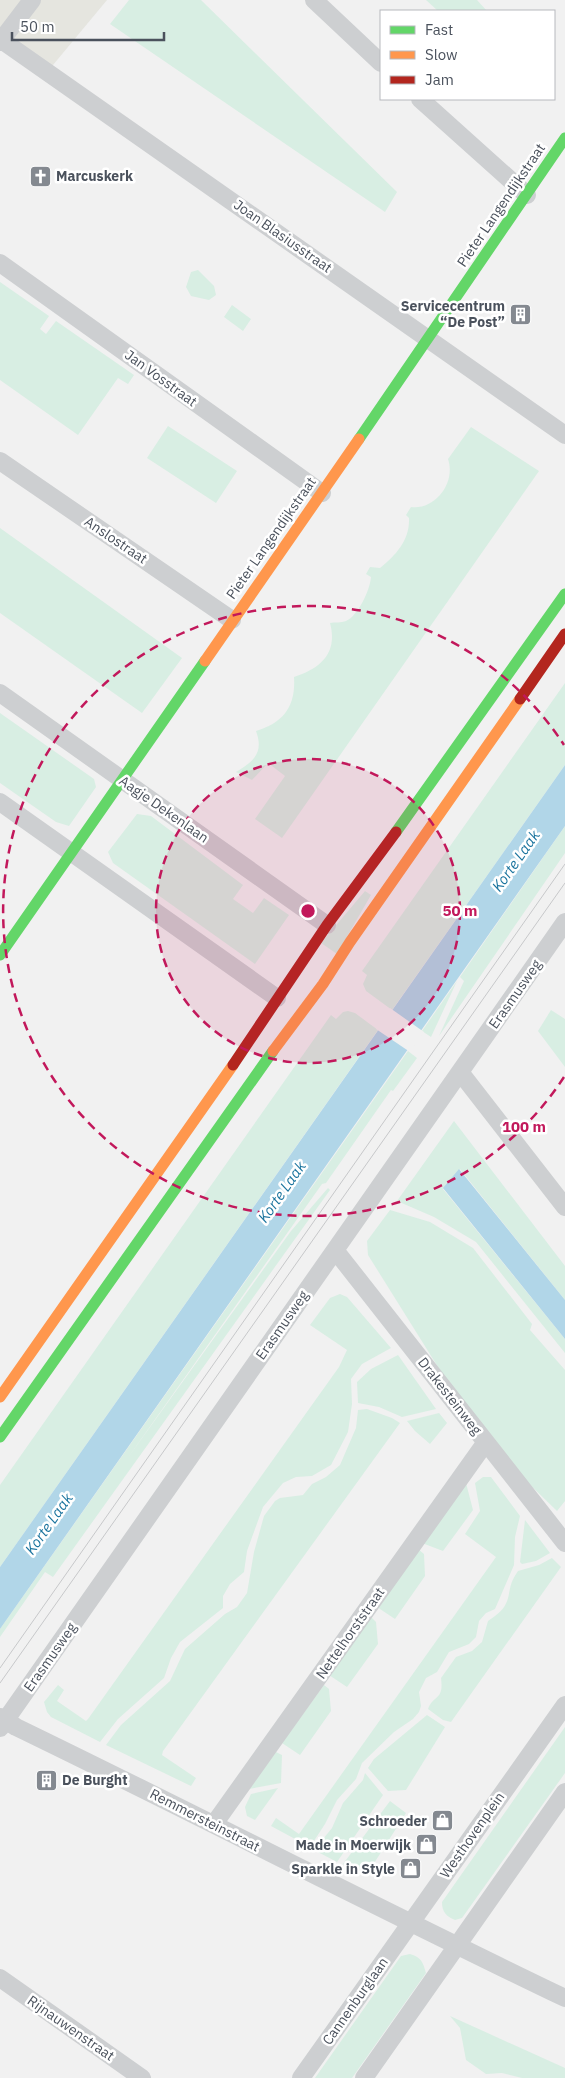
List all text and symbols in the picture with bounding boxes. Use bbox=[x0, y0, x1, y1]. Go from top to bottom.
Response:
scale bar bbox=[12, 10, 165, 42]
legend bbox=[380, 10, 555, 100]
text: 50 m bbox=[20, 17, 55, 36]
text: Fast bbox=[425, 20, 453, 39]
text: Slow bbox=[425, 45, 458, 64]
text: Jam bbox=[425, 70, 454, 89]
street label: Pieter Langendijkstraat bbox=[453, 140, 549, 270]
church icon: Marcuskerk bbox=[28, 164, 52, 188]
place label: Marcuskerk bbox=[56, 167, 134, 185]
street label: Joan Blasiusstraat bbox=[230, 195, 336, 277]
place label: Servicecentrum “De Post” bbox=[401, 297, 505, 331]
building icon: Servicecentrum “De Post” bbox=[509, 302, 533, 326]
street label: Jan Vosstraat bbox=[121, 346, 201, 410]
street label: Pieter Langendijkstraat bbox=[222, 473, 320, 603]
street label: Anslostraat bbox=[81, 512, 151, 568]
street label: Aagje Dekenlaan bbox=[116, 771, 212, 847]
water label: Korte Laak bbox=[488, 826, 544, 895]
text: 50 m bbox=[443, 901, 477, 920]
centre of rings bbox=[299, 902, 317, 920]
street label: Erasmusweg bbox=[485, 956, 546, 1032]
text: 100 m bbox=[502, 1117, 546, 1136]
water label: Korte Laak bbox=[254, 1157, 310, 1226]
street label: Erasmusweg bbox=[252, 1287, 313, 1363]
street label: Drakesteinweg bbox=[414, 1354, 486, 1439]
water label: Korte Laak bbox=[21, 1489, 77, 1558]
street label: Nettelhorststraat bbox=[312, 1584, 388, 1682]
street label: Erasmusweg bbox=[20, 1619, 81, 1695]
building icon: De Burght bbox=[34, 1768, 58, 1792]
place label: De Burght bbox=[62, 1771, 128, 1789]
street label: Remmersteinstraat bbox=[147, 1785, 263, 1856]
street label: Westhovenplein bbox=[436, 1789, 508, 1881]
shop icon: Schroeder bbox=[431, 1809, 455, 1833]
place label: Schroeder bbox=[359, 1812, 427, 1830]
shop icon: Made in Moerwijk bbox=[415, 1833, 439, 1857]
place label: Made in Moerwijk bbox=[295, 1836, 412, 1854]
shop icon: Sparkle in Style bbox=[399, 1857, 423, 1881]
place label: Sparkle in Style bbox=[291, 1860, 395, 1878]
street label: Cannenburglaan bbox=[318, 1954, 392, 2048]
street label: Rijnauwenstraat bbox=[24, 1991, 118, 2065]

